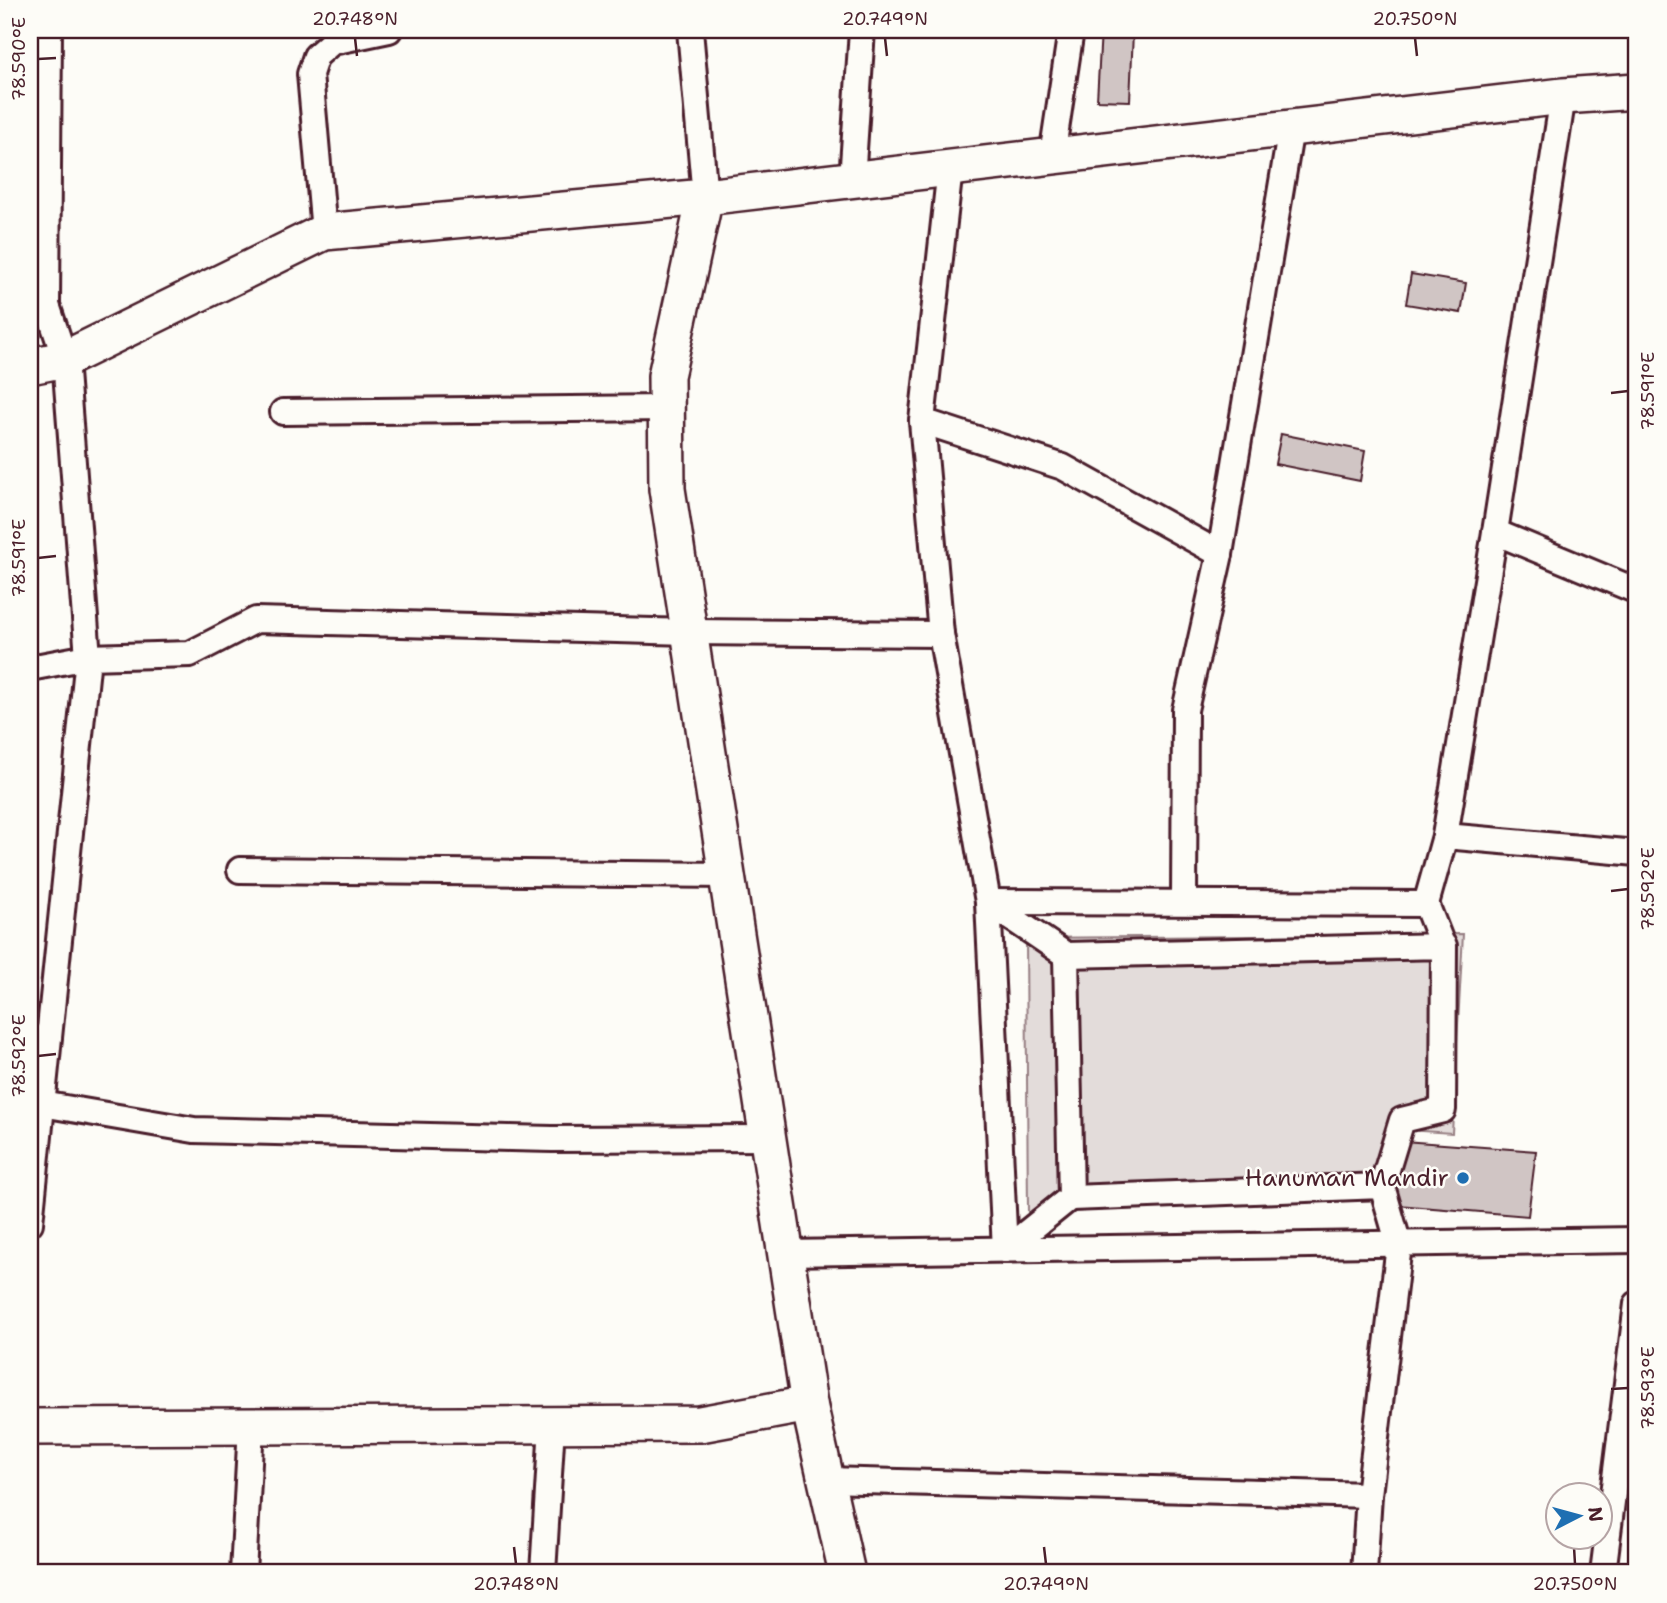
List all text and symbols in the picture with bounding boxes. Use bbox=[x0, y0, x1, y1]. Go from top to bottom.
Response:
text: 20.748°N bbox=[312, 7, 398, 31]
text: 20.749°N bbox=[842, 7, 928, 31]
text: 20.750°N bbox=[1372, 7, 1458, 31]
text: 78.590°E bbox=[7, 17, 31, 101]
text: 78.591°E bbox=[1636, 352, 1660, 430]
text: 78.591°E bbox=[7, 519, 31, 597]
text: 78.592°E bbox=[1636, 847, 1660, 931]
text: 78.592°E bbox=[7, 1014, 31, 1098]
place label: Hanuman Mandir bbox=[1245, 1162, 1449, 1194]
marker: Hanuman Mandir bbox=[1455, 1170, 1471, 1186]
text: 78.593°E bbox=[1636, 1346, 1660, 1430]
north arrow bbox=[1544, 1480, 1614, 1550]
text: N bbox=[1582, 1505, 1609, 1523]
text: 20.748°N bbox=[473, 1572, 559, 1596]
text: 20.749°N bbox=[1003, 1572, 1089, 1596]
text: 20.750°N bbox=[1532, 1572, 1618, 1596]

